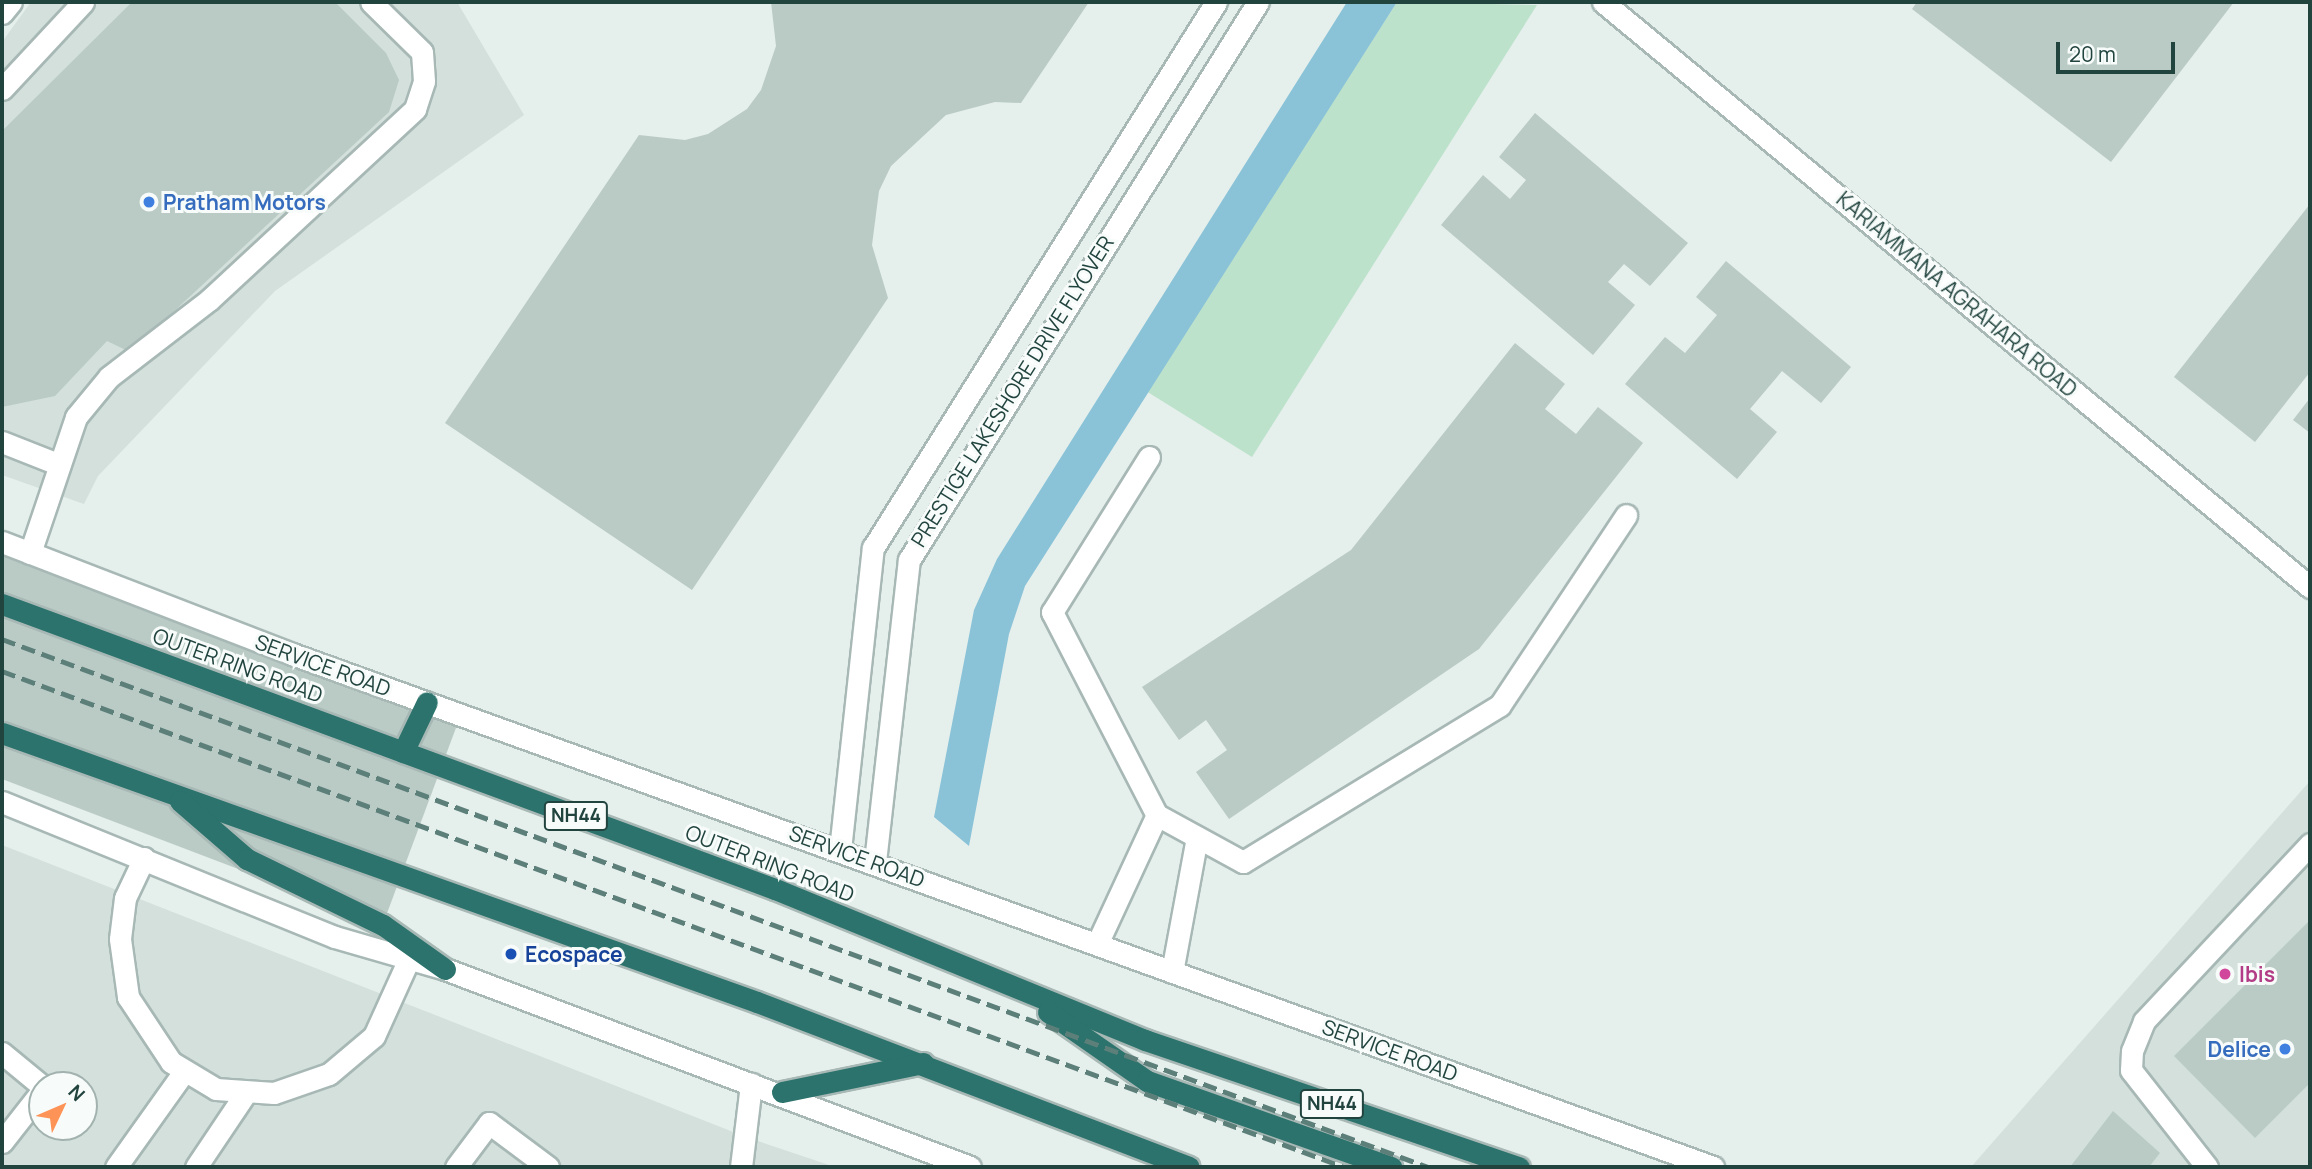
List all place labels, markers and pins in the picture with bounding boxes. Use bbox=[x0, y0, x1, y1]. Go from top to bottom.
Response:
place label: Pratham Motors bbox=[163, 189, 326, 215]
marker: Pratham Motors bbox=[141, 194, 157, 210]
place label: Ecospace bbox=[525, 941, 623, 967]
marker: Ecospace bbox=[503, 946, 519, 962]
place label: Ibis bbox=[2239, 961, 2275, 987]
marker: Ibis bbox=[2217, 966, 2233, 982]
place label: Delice bbox=[2207, 1036, 2271, 1062]
marker: Delice bbox=[2277, 1041, 2293, 1057]

